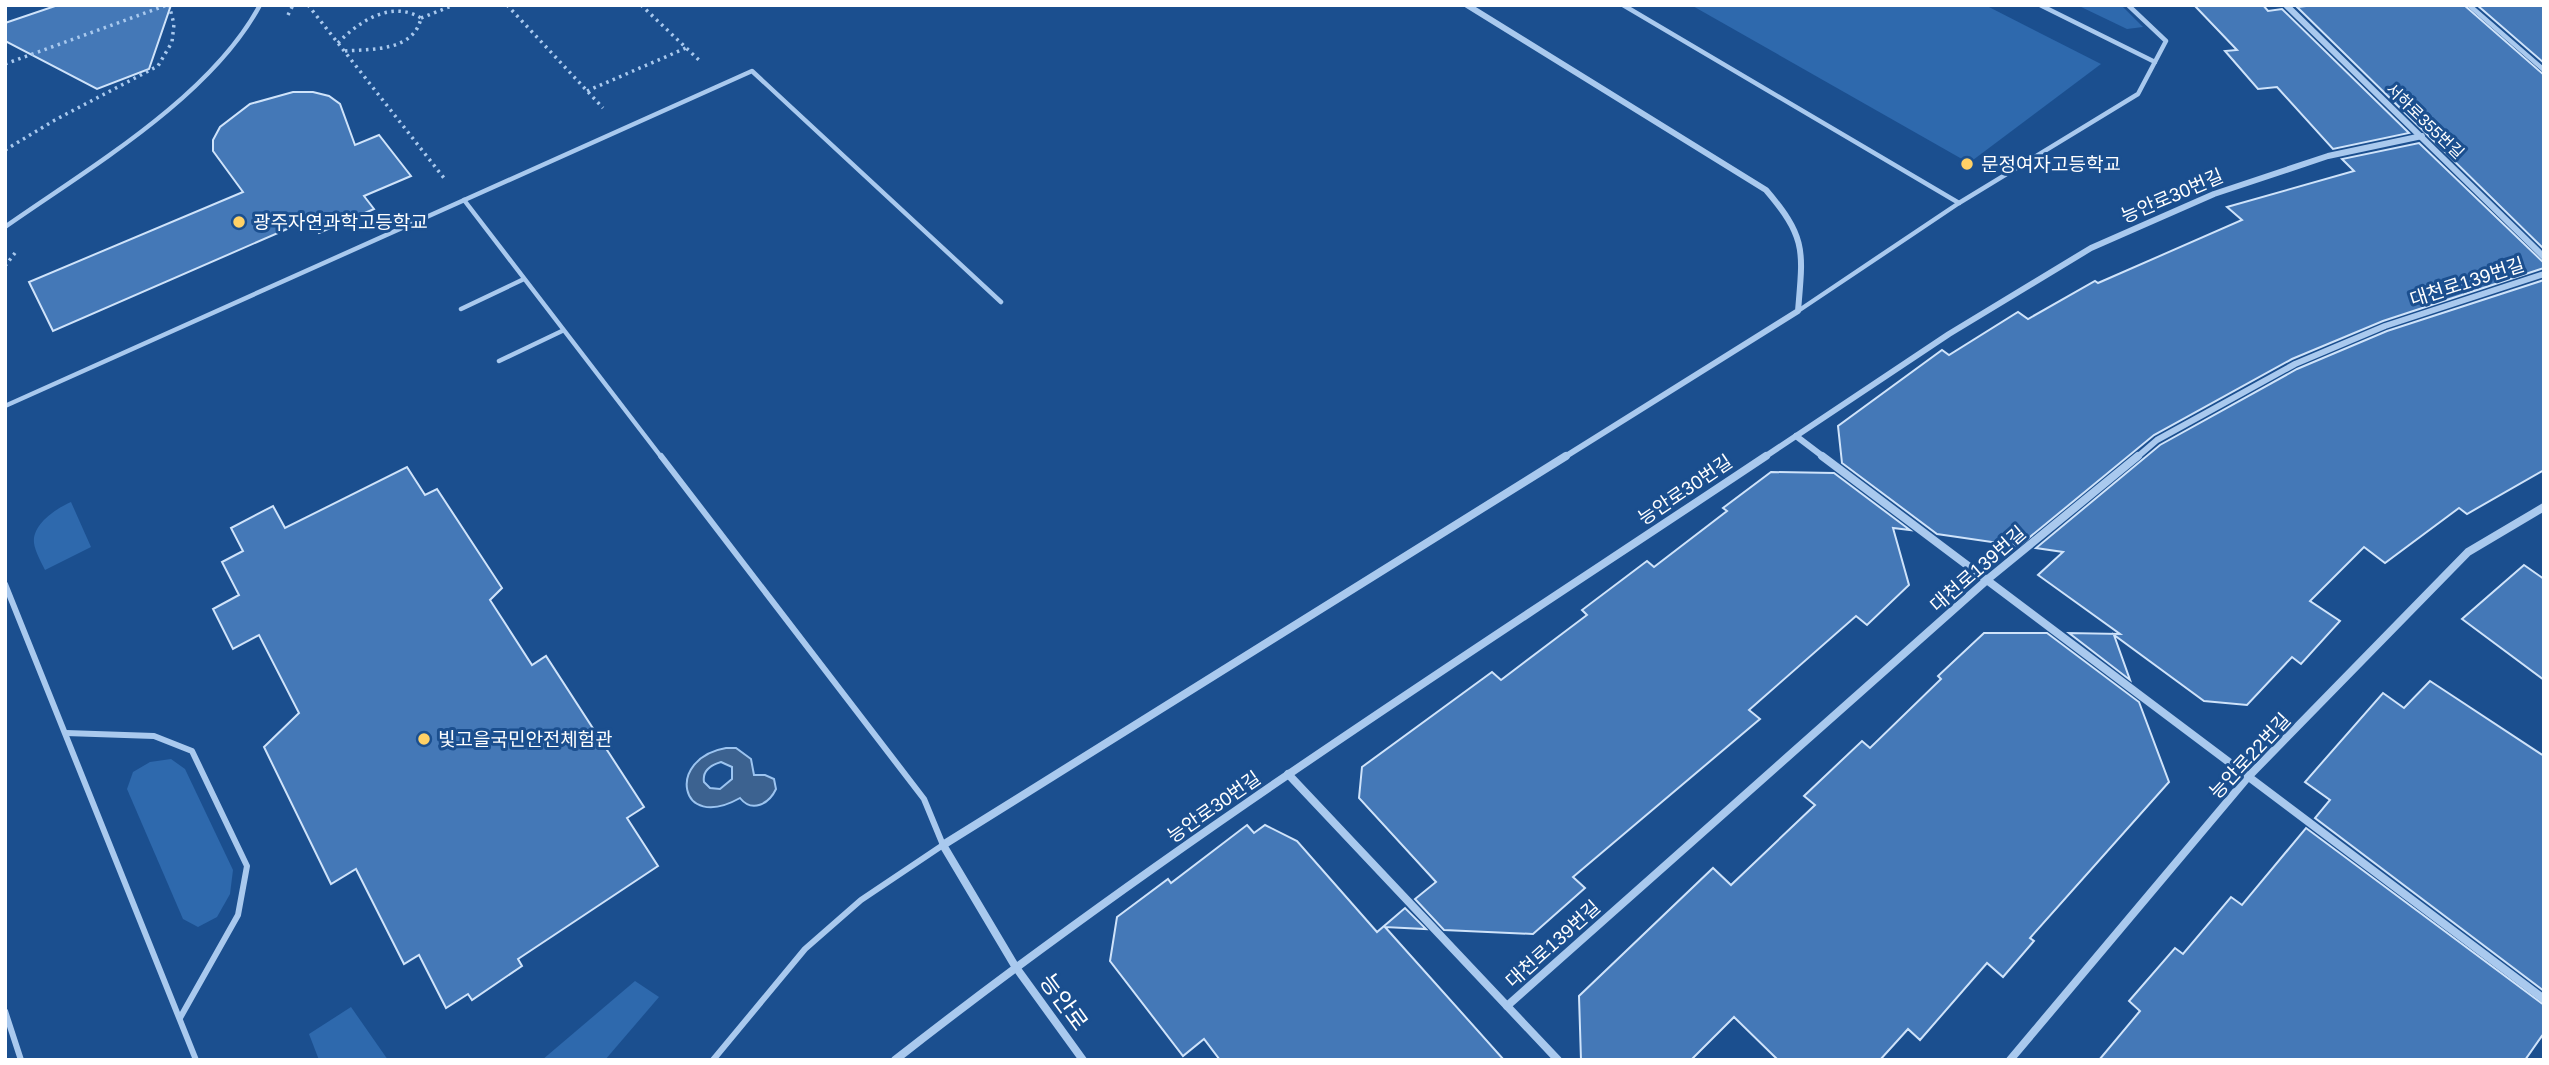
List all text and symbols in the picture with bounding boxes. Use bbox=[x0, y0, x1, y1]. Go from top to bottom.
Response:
street label: 서하로355번길 bbox=[2383, 80, 2467, 162]
place label: 문정여자고등학교 bbox=[1981, 154, 2121, 175]
marker: 문정여자고등학교 bbox=[1959, 156, 1975, 172]
street label: 능안로30번길 bbox=[2118, 165, 2226, 227]
place label: 광주자연과학고등학교 bbox=[253, 212, 428, 233]
marker: 광주자연과학고등학교 bbox=[231, 214, 247, 230]
street label: 대천로139번길 bbox=[2407, 254, 2527, 310]
street label: 능안로30번길 bbox=[1634, 451, 1736, 529]
street label: 대천로139번길 bbox=[1926, 522, 2030, 616]
street label: 능안로22번길 bbox=[2205, 709, 2295, 803]
place label: 빛고을국민안전체험관 bbox=[438, 729, 613, 750]
marker: 빛고을국민안전체험관 bbox=[416, 731, 432, 747]
street label: 능안로30번길 bbox=[1164, 767, 1264, 847]
street label: 대천로139번길 bbox=[1502, 896, 1604, 992]
street label: 능안로 bbox=[1035, 969, 1093, 1035]

